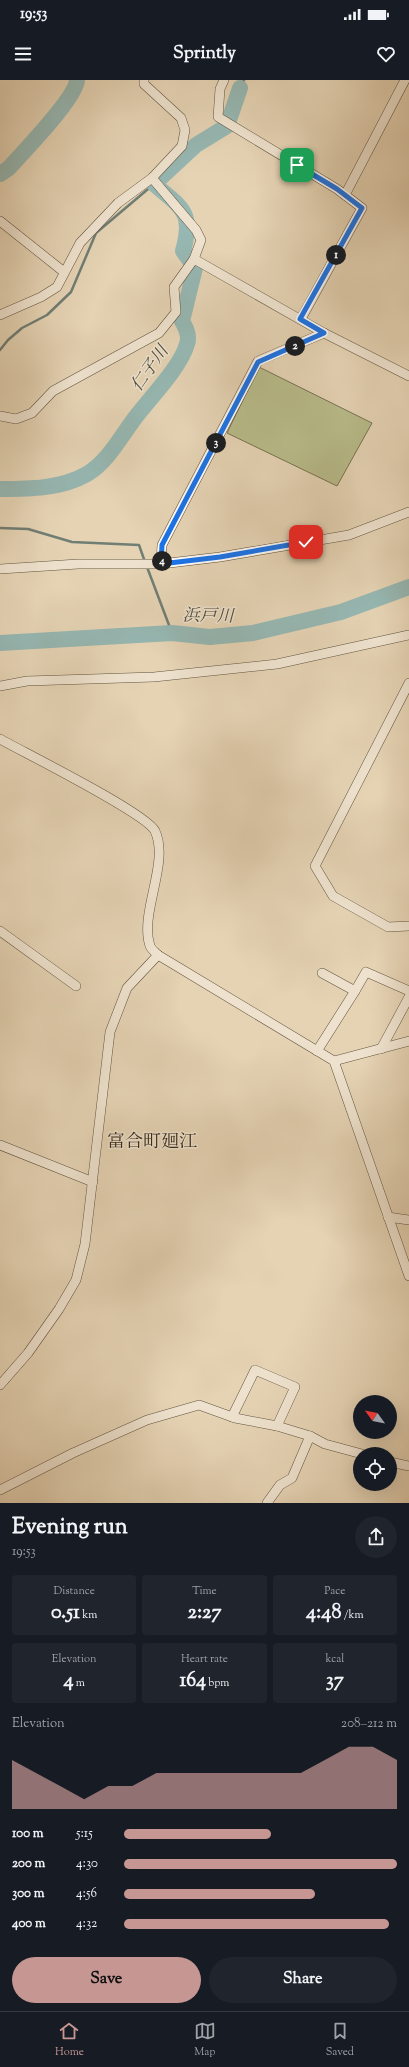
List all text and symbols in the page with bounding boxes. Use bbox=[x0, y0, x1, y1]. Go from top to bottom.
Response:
text: 19:53 bbox=[20, 4, 47, 25]
text: Sprintly bbox=[173, 41, 236, 67]
icon: menu bbox=[12, 43, 34, 65]
icon: heart bbox=[375, 43, 397, 65]
pin bbox=[280, 148, 314, 182]
icon: arrive bbox=[286, 154, 308, 176]
pin: 1 bbox=[326, 245, 346, 265]
text: 1 bbox=[334, 247, 338, 263]
pin: 2 bbox=[285, 336, 305, 356]
text: 2 bbox=[292, 338, 298, 354]
water label: 仁子川 bbox=[126, 340, 176, 397]
pin: 3 bbox=[206, 433, 226, 453]
text: 3 bbox=[214, 435, 218, 451]
pin bbox=[289, 525, 323, 559]
icon: check bbox=[295, 531, 317, 553]
pin: 4 bbox=[152, 551, 172, 571]
text: 4 bbox=[159, 553, 165, 569]
water label: 浜戸川 bbox=[182, 605, 236, 629]
district label: 富合町廻江 bbox=[107, 1130, 197, 1156]
north arrow bbox=[353, 1395, 397, 1439]
map controls bbox=[353, 1395, 397, 1491]
button: locate bbox=[353, 1447, 397, 1491]
text: Evening run bbox=[12, 1512, 128, 1544]
button: share bbox=[355, 1516, 397, 1558]
text: 19:53 bbox=[12, 1543, 36, 1561]
text: Distance bbox=[53, 1583, 95, 1599]
text: Time bbox=[192, 1583, 217, 1599]
text: Pace bbox=[324, 1583, 345, 1599]
text: 0.51 bbox=[51, 1599, 80, 1628]
text: 2:27 bbox=[188, 1599, 221, 1628]
text: 4:48 bbox=[306, 1599, 341, 1628]
text: km bbox=[80, 1607, 97, 1623]
text: /km bbox=[341, 1607, 364, 1623]
text: Elevation bbox=[52, 1651, 96, 1667]
text: Heart rate bbox=[181, 1651, 228, 1667]
text: kcal bbox=[325, 1651, 344, 1667]
text: 4 bbox=[63, 1667, 73, 1696]
text: 164 bbox=[180, 1667, 206, 1696]
text: 37 bbox=[326, 1667, 344, 1696]
text: m bbox=[73, 1675, 85, 1691]
text: bpm bbox=[206, 1675, 229, 1691]
text: Elevation bbox=[12, 1715, 65, 1733]
text: 208–212 m bbox=[341, 1715, 397, 1733]
text: 100 m bbox=[12, 1825, 44, 1843]
text: 5:15 bbox=[76, 1825, 93, 1843]
text: 200 m bbox=[12, 1855, 45, 1873]
text: 4:30 bbox=[76, 1855, 98, 1873]
text: 300 m bbox=[12, 1885, 44, 1903]
text: 4:56 bbox=[76, 1885, 97, 1903]
text: 400 m bbox=[12, 1915, 46, 1933]
text: 4:32 bbox=[76, 1915, 97, 1933]
button: Save bbox=[12, 1957, 201, 2003]
button: Share bbox=[209, 1957, 397, 2003]
tab: Home bbox=[55, 2020, 84, 2060]
tab: Map bbox=[194, 2020, 216, 2060]
tab: Saved bbox=[326, 2020, 354, 2060]

